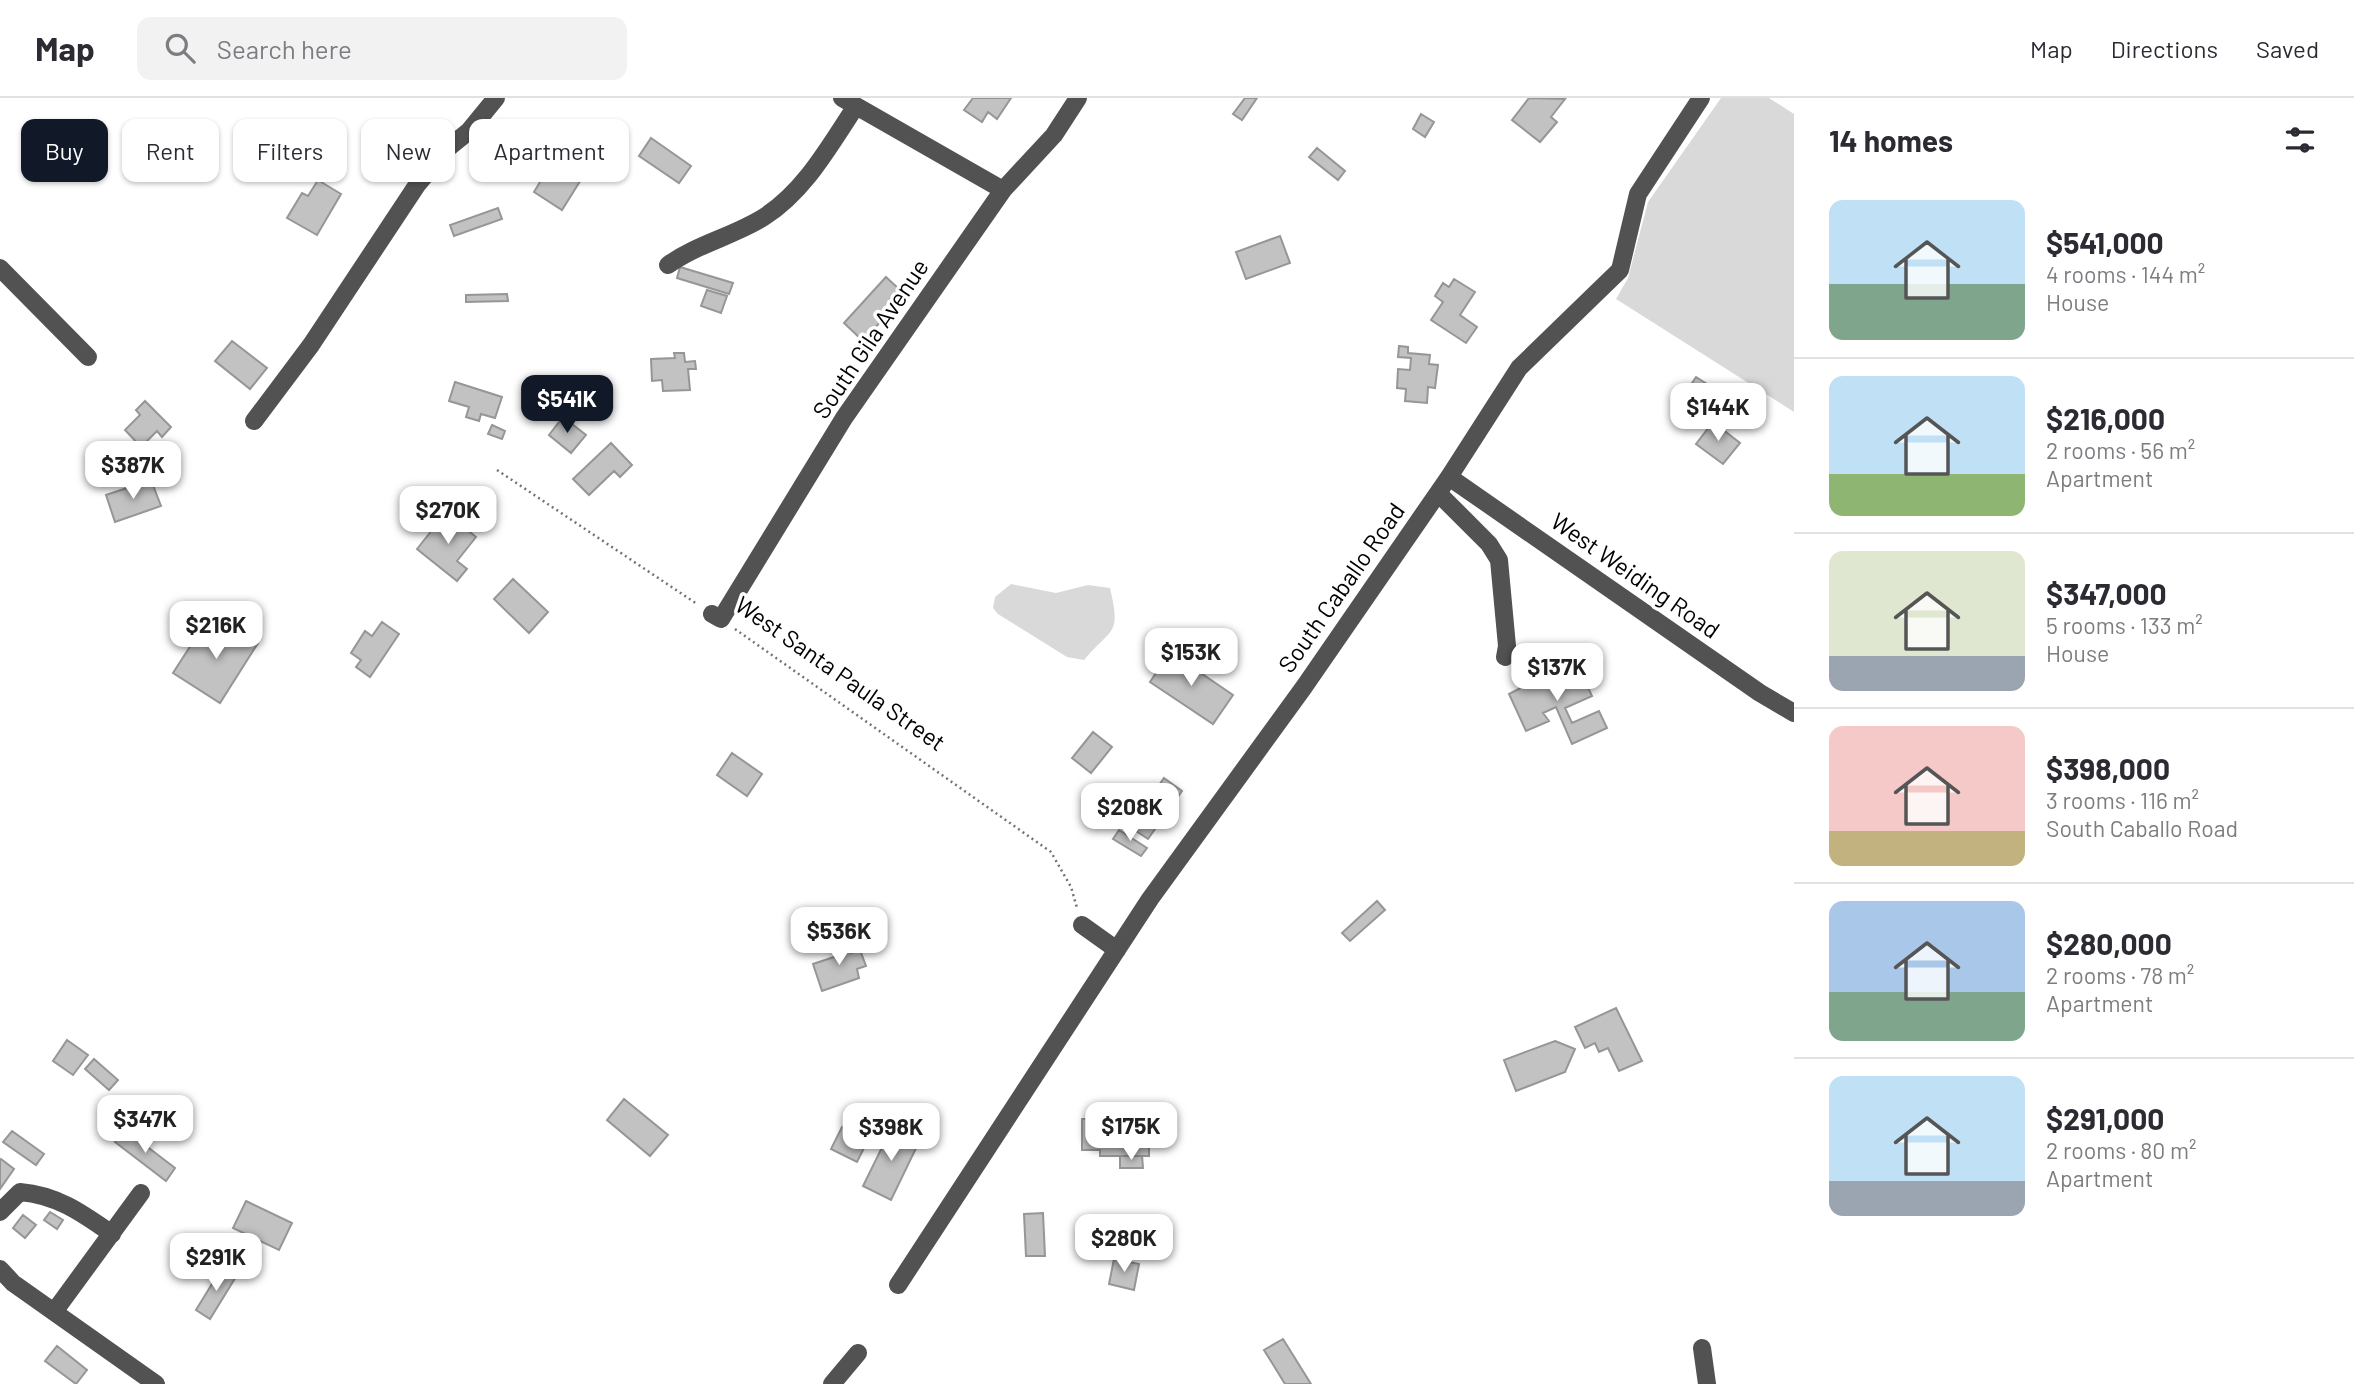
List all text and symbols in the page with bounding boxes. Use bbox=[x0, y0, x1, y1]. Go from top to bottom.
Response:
search box bbox=[137, 17, 627, 80]
text: Map bbox=[35, 28, 95, 68]
icon: search bbox=[161, 29, 199, 67]
text: Search here bbox=[217, 33, 352, 64]
text: Map bbox=[2030, 34, 2073, 63]
text: Directions bbox=[2111, 34, 2218, 63]
text: Saved bbox=[2256, 34, 2319, 63]
chip: Buy bbox=[21, 119, 108, 182]
chip: Rent bbox=[122, 119, 219, 182]
chip: Filters bbox=[233, 119, 347, 182]
chip: New bbox=[361, 119, 455, 182]
chip: Apartment bbox=[469, 119, 629, 182]
icon: filters bbox=[2281, 121, 2319, 159]
text: 14 homes bbox=[1829, 122, 1953, 158]
text: $541,000 bbox=[2046, 224, 2164, 260]
icon: home bbox=[1885, 228, 1969, 312]
street label: South Gila Avenue bbox=[806, 253, 934, 423]
text: 4 rooms · 144 m² bbox=[2046, 260, 2205, 288]
text: House bbox=[2046, 288, 2109, 316]
pin: $541K bbox=[518, 376, 616, 435]
text: $541K bbox=[537, 384, 597, 412]
pin: $144K bbox=[1669, 384, 1767, 443]
text: $144K bbox=[1686, 392, 1750, 420]
text: $216,000 bbox=[2046, 400, 2165, 436]
icon: home bbox=[1885, 404, 1969, 488]
text: 2 rooms · 56 m² bbox=[2046, 436, 2195, 464]
pin: $387K bbox=[84, 442, 182, 501]
text: $387K bbox=[101, 450, 165, 478]
text: Apartment bbox=[2046, 464, 2153, 492]
pin: $270K bbox=[399, 486, 497, 546]
text: $270K bbox=[416, 495, 480, 523]
street label: South Caballo Road bbox=[1271, 497, 1410, 678]
street label: West Weiding Road bbox=[1546, 506, 1726, 644]
text: $347,000 bbox=[2046, 575, 2167, 611]
icon: home bbox=[1885, 579, 1969, 663]
street label: West Santa Paula Street bbox=[730, 589, 952, 756]
pin: $216K bbox=[167, 602, 265, 661]
text: $216K bbox=[186, 610, 246, 638]
text: 5 rooms · 133 m² bbox=[2046, 611, 2203, 639]
pin: $153K bbox=[1142, 628, 1240, 688]
text: $153K bbox=[1161, 637, 1221, 665]
text: House bbox=[2046, 639, 2109, 667]
pin: $137K bbox=[1508, 644, 1606, 703]
text: $137K bbox=[1527, 652, 1587, 680]
text: $398,000 bbox=[2046, 750, 2170, 786]
icon: home bbox=[1885, 754, 1969, 838]
pin: $208K bbox=[1081, 784, 1179, 843]
text: 3 rooms · 116 m² bbox=[2046, 786, 2199, 814]
text: $208K bbox=[1097, 792, 1163, 820]
text: South Caballo Road bbox=[2046, 814, 2238, 842]
pin: $536K bbox=[790, 908, 888, 967]
text: $536K bbox=[807, 916, 871, 944]
text: $280,000 bbox=[2046, 925, 2172, 961]
icon: home bbox=[1885, 929, 1969, 1013]
text: 2 rooms · 78 m² bbox=[2046, 961, 2194, 989]
text: Apartment bbox=[2046, 989, 2153, 1017]
pin: $347K bbox=[96, 1096, 194, 1155]
text: $291,000 bbox=[2046, 1100, 2164, 1136]
pin: $175K bbox=[1082, 1102, 1180, 1162]
text: $347K bbox=[113, 1104, 177, 1132]
pin: $398K bbox=[842, 1104, 940, 1163]
icon: home bbox=[1885, 1104, 1969, 1188]
text: $175K bbox=[1101, 1111, 1161, 1139]
text: $398K bbox=[859, 1112, 923, 1140]
text: 2 rooms · 80 m² bbox=[2046, 1136, 2196, 1164]
text: Apartment bbox=[2046, 1164, 2153, 1192]
pin: $280K bbox=[1075, 1214, 1173, 1274]
text: $280K bbox=[1091, 1223, 1157, 1251]
pin: $291K bbox=[167, 1234, 265, 1293]
text: $291K bbox=[186, 1242, 246, 1270]

